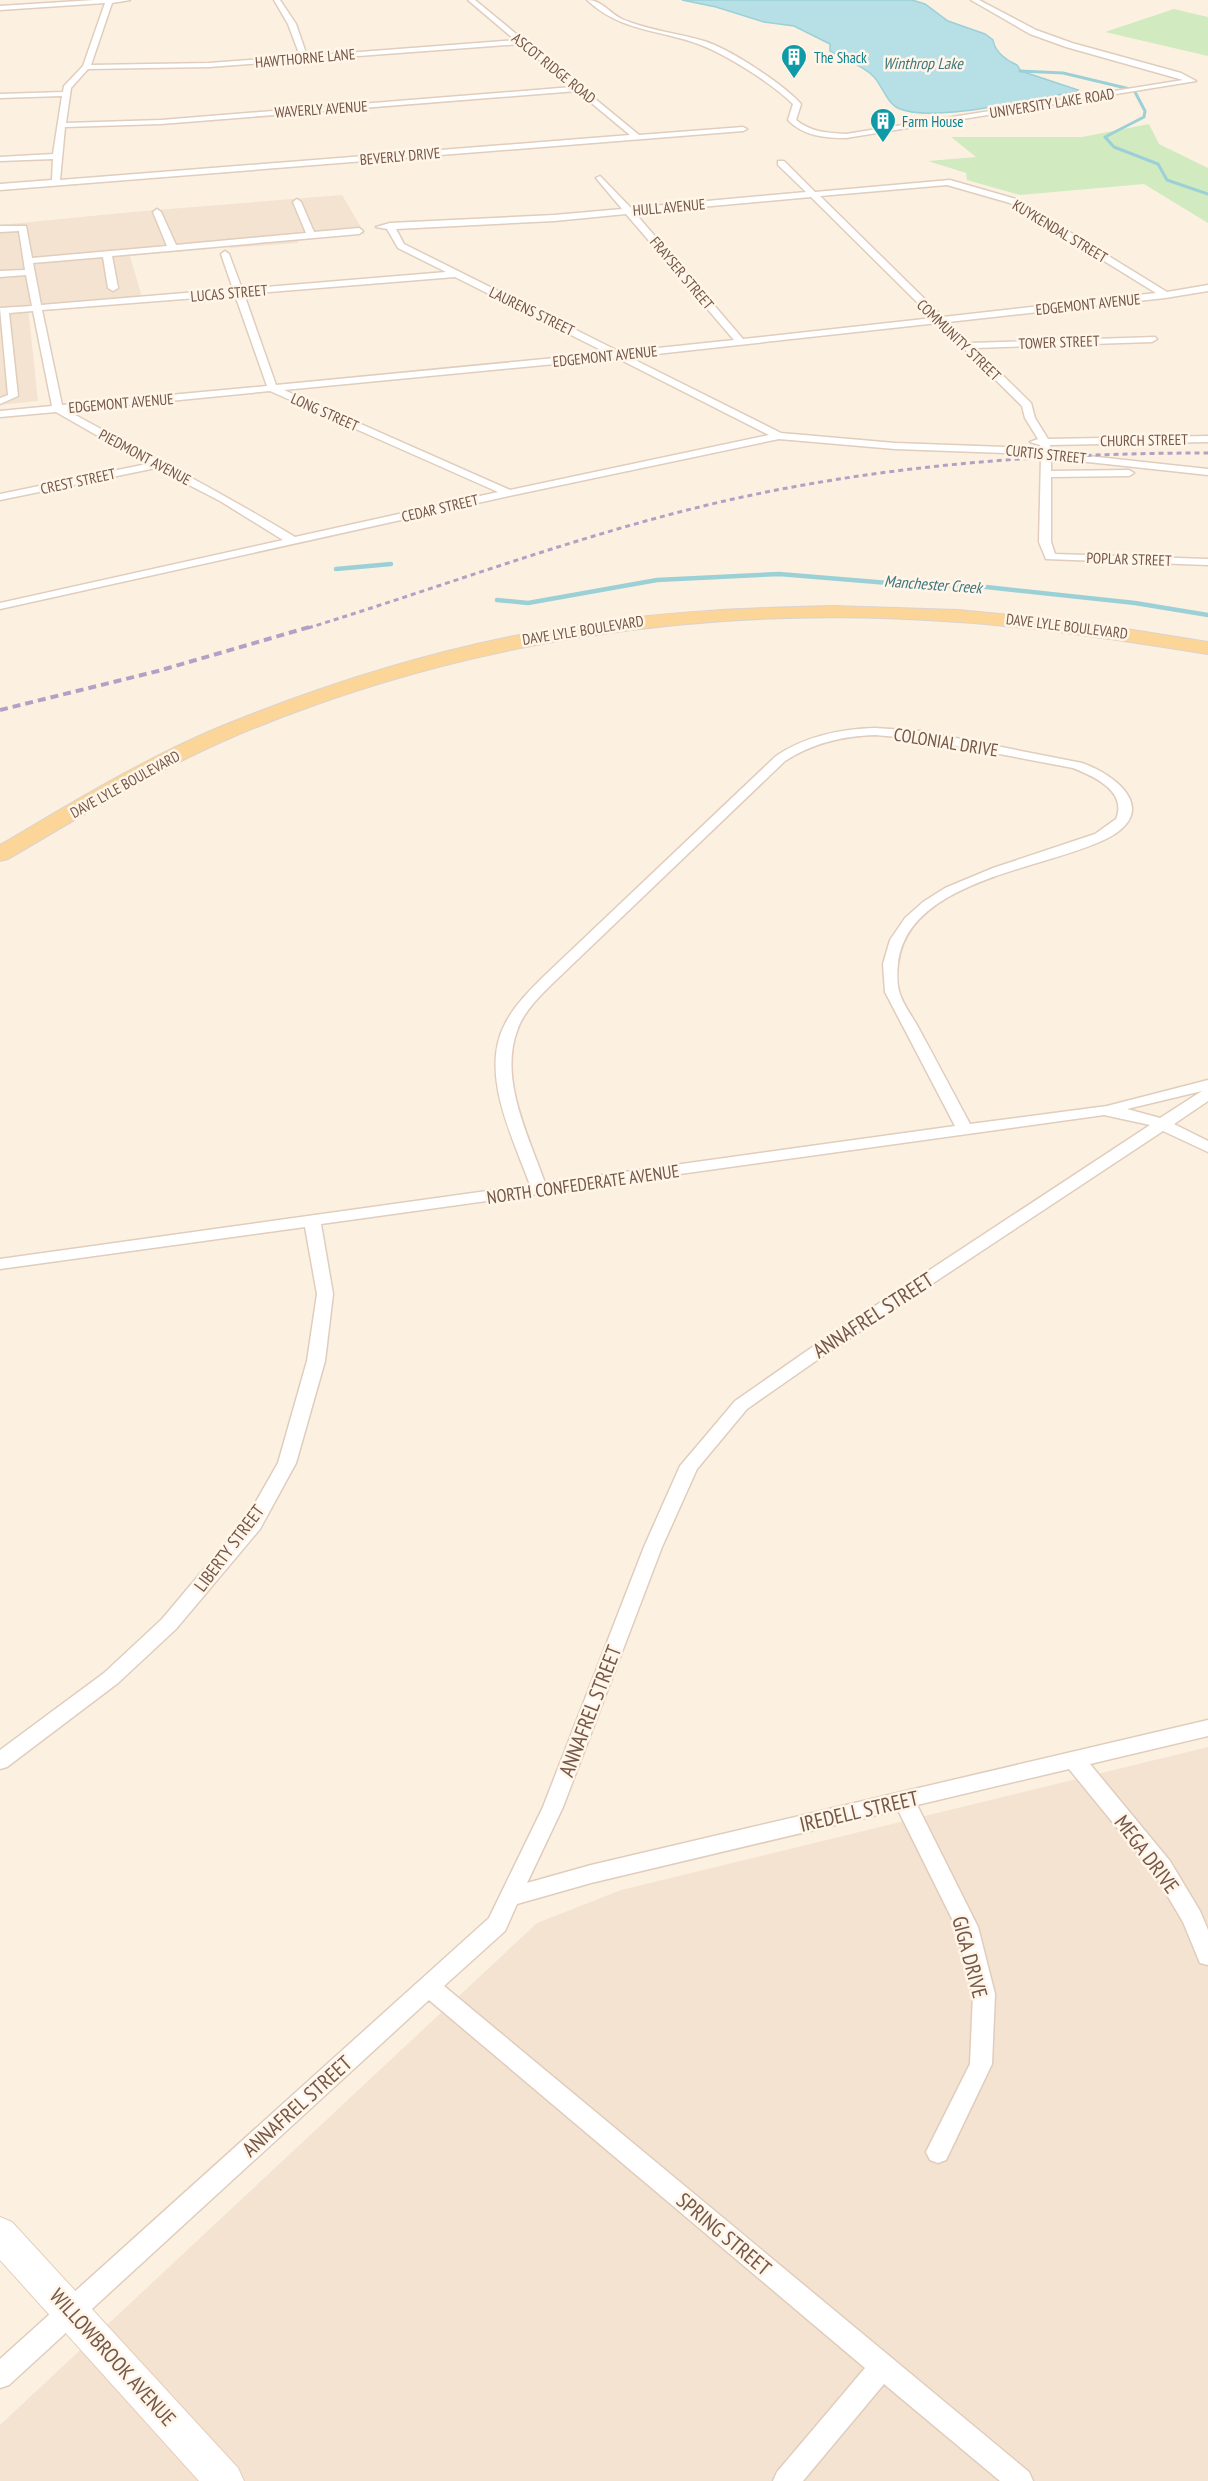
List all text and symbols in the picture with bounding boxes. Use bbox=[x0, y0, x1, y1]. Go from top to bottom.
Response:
street label: ASCOT RIDGE ROAD bbox=[508, 28, 600, 108]
building icon: The Shack bbox=[779, 42, 809, 80]
street label: HAWTHORNE LANE bbox=[254, 44, 356, 72]
place label: The Shack bbox=[814, 48, 867, 67]
water label: Winthrop Lake bbox=[883, 53, 964, 73]
street label: UNIVERSITY LAKE ROAD bbox=[988, 84, 1116, 122]
street label: WAVERLY AVENUE bbox=[274, 96, 368, 122]
building icon: Farm House bbox=[868, 106, 898, 144]
place label: Farm House bbox=[902, 112, 964, 131]
street label: BEVERLY DRIVE bbox=[359, 143, 441, 169]
street label: HULL AVENUE bbox=[632, 194, 706, 220]
street label: KUYKENDAL STREET bbox=[1009, 195, 1111, 267]
street label: FRAYSER STREET bbox=[646, 233, 718, 314]
street label: LUCAS STREET bbox=[190, 280, 269, 306]
street label: LAURENS STREET bbox=[486, 282, 578, 340]
street label: EDGEMONT AVENUE bbox=[1035, 289, 1141, 319]
street label: COMMUNITY STREET bbox=[913, 295, 1005, 385]
street label: TOWER STREET bbox=[1018, 331, 1100, 353]
street label: EDGEMONT AVENUE bbox=[552, 341, 658, 371]
street label: EDGEMONT AVENUE bbox=[68, 389, 174, 417]
street label: LONG STREET bbox=[288, 389, 362, 435]
street label: PIEDMONT AVENUE bbox=[96, 425, 194, 489]
street label: CHURCH STREET bbox=[1100, 430, 1188, 450]
street label: CURTIS STREET bbox=[1005, 440, 1088, 468]
street label: CREST STREET bbox=[39, 464, 118, 498]
street label: CEDAR STREET bbox=[400, 490, 481, 526]
street label: POPLAR STREET bbox=[1086, 548, 1172, 570]
water label: Manchester Creek bbox=[884, 571, 984, 598]
street label: DAVE LYLE BOULEVARD bbox=[1005, 609, 1129, 643]
street label: DAVE LYLE BOULEVARD bbox=[521, 611, 645, 649]
street label: COLONIAL DRIVE bbox=[892, 722, 1000, 762]
street label: DAVE LYLE BOULEVARD bbox=[67, 746, 183, 822]
street label: NORTH CONFEDERATE AVENUE bbox=[485, 1159, 681, 1209]
street label: ANNAFREL STREET bbox=[808, 1266, 939, 1364]
street label: LIBERTY STREET bbox=[189, 1500, 269, 1596]
street label: ANNAFREL STREET bbox=[553, 1641, 628, 1780]
street label: IREDELL STREET bbox=[797, 1784, 922, 1838]
street label: MEGA DRIVE bbox=[1109, 1809, 1185, 1899]
street label: GIGA DRIVE bbox=[946, 1913, 994, 2001]
street label: ANNAFREL STREET bbox=[236, 2049, 358, 2162]
street label: SPRING STREET bbox=[671, 2187, 777, 2282]
street label: WILLOWBROOK AVENUE bbox=[44, 2283, 182, 2431]

